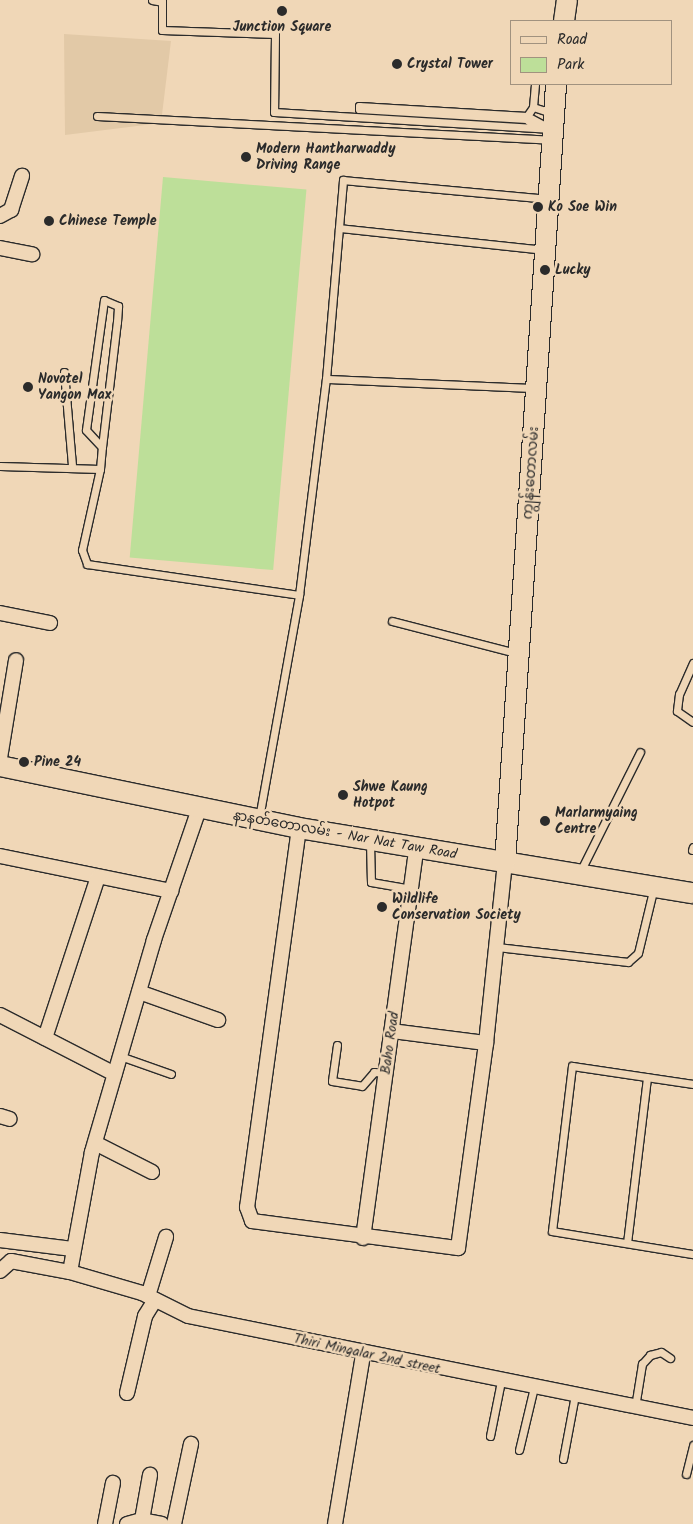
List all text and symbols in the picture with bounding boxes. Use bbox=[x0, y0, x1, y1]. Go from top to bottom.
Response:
marker: Junction Square bbox=[276, 5, 288, 17]
place label: Junction Square bbox=[233, 19, 331, 35]
legend bbox=[510, 20, 673, 85]
text: Road bbox=[557, 28, 587, 52]
text: Park bbox=[557, 53, 584, 77]
place label: Crystal Tower bbox=[407, 56, 493, 72]
marker: Crystal Tower bbox=[391, 58, 403, 70]
place label: Modern Hantharwaddy Driving Range bbox=[256, 141, 395, 174]
marker: Modern Hantharwaddy Driving Range bbox=[240, 151, 252, 163]
place label: Ko Soe Win bbox=[548, 199, 617, 215]
marker: Ko Soe Win bbox=[532, 201, 544, 213]
place label: Chinese Temple bbox=[59, 213, 157, 229]
marker: Chinese Temple bbox=[43, 215, 55, 227]
place label: Lucky bbox=[555, 262, 590, 278]
marker: Lucky bbox=[539, 264, 551, 276]
place label: Novotel Yangon Max bbox=[38, 371, 111, 404]
marker: Novotel Yangon Max bbox=[22, 381, 34, 393]
street label: ကျွန်းတောလမ်း bbox=[519, 426, 543, 520]
place label: Pine 24 bbox=[34, 754, 81, 770]
marker: Pine 24 bbox=[18, 756, 30, 768]
place label: Shwe Kaung Hotpot bbox=[353, 779, 428, 812]
marker: Shwe Kaung Hotpot bbox=[337, 789, 349, 801]
place label: Marlarmyaing Centre bbox=[555, 805, 638, 838]
street label: နာနတ်တောလမ်း - Nar Nat Taw Road bbox=[232, 807, 458, 863]
marker: Marlarmyaing Centre bbox=[539, 815, 551, 827]
place label: Wildlife Conservation Society bbox=[392, 891, 521, 924]
marker: Wildlife Conservation Society bbox=[376, 901, 388, 913]
street label: Baho Road bbox=[377, 1011, 403, 1075]
street label: Thiri Mingalar 2nd street bbox=[292, 1330, 442, 1378]

